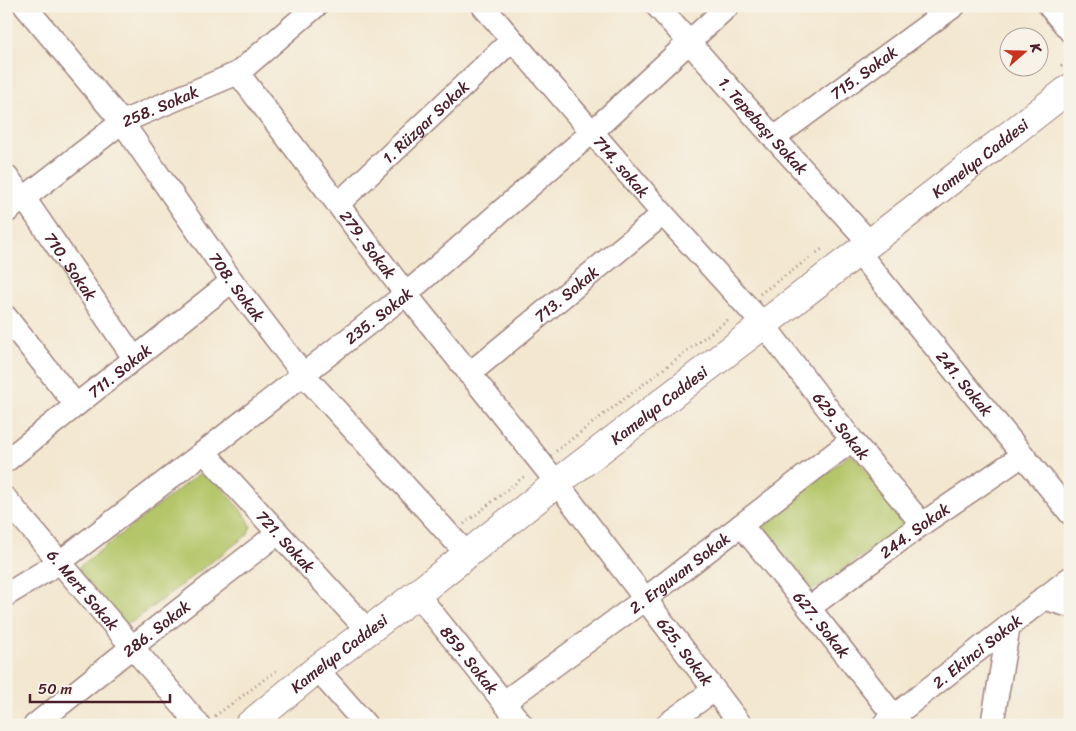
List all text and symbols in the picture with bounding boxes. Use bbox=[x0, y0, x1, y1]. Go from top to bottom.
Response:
north arrow bbox=[998, 28, 1048, 78]
street label: 715. Sokak bbox=[824, 38, 904, 108]
text: K bbox=[1022, 39, 1049, 57]
street label: 1. Tepebaşı Sokak bbox=[711, 70, 815, 182]
street label: 1. Rüzgar Sokak bbox=[375, 73, 477, 171]
street label: 258. Sokak bbox=[117, 77, 204, 136]
street label: Kamelya Caddesi bbox=[925, 111, 1036, 206]
street label: 714. sokak bbox=[586, 129, 657, 205]
street label: 279. Sokak bbox=[332, 204, 404, 286]
street label: 710. Sokak bbox=[36, 226, 105, 307]
street label: 708. Sokak bbox=[201, 246, 273, 329]
street label: 713. Sokak bbox=[528, 258, 606, 330]
street label: 235. Sokak bbox=[338, 280, 420, 352]
street label: 711. Sokak bbox=[81, 336, 159, 406]
street label: 241. Sokak bbox=[928, 344, 1000, 423]
street label: Kamelya Caddesi bbox=[604, 358, 715, 453]
street label: 629. Sokak bbox=[805, 385, 877, 467]
street label: 244. Sokak bbox=[873, 495, 956, 566]
street label: 721. Sokak bbox=[248, 503, 323, 580]
street label: 2. Erguvan Sokak bbox=[623, 524, 737, 621]
street label: 6. Mert Sokak bbox=[39, 542, 127, 638]
street label: 627. Sokak bbox=[785, 584, 858, 665]
street label: 286. Sokak bbox=[116, 592, 197, 665]
street label: Kamelya Caddesi bbox=[284, 606, 395, 701]
street label: 2. Ekinci Sokak bbox=[926, 606, 1029, 696]
street label: 625. Sokak bbox=[649, 611, 721, 693]
street label: 859. Sokak bbox=[432, 619, 506, 701]
scale bar bbox=[30, 671, 170, 703]
text: 50 m bbox=[38, 676, 73, 702]

